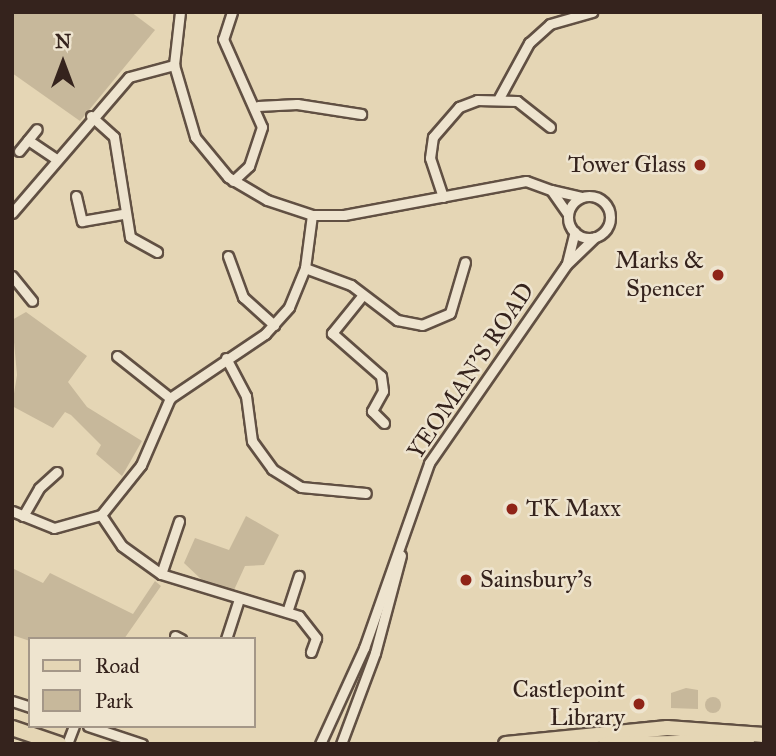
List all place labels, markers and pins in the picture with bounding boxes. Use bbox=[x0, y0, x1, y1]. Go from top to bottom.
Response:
place label: Tower Glass bbox=[568, 151, 686, 179]
marker: Tower Glass bbox=[692, 157, 708, 173]
place label: Marks & Spencer bbox=[615, 247, 704, 303]
marker: Marks & Spencer bbox=[710, 267, 726, 283]
place label: TK Maxx bbox=[526, 495, 621, 523]
marker: TK Maxx bbox=[504, 501, 520, 517]
place label: Sainsbury's bbox=[480, 566, 592, 594]
marker: Sainsbury's bbox=[458, 572, 474, 588]
place label: Castlepoint Library bbox=[513, 676, 625, 732]
marker: Castlepoint Library bbox=[631, 696, 647, 712]

